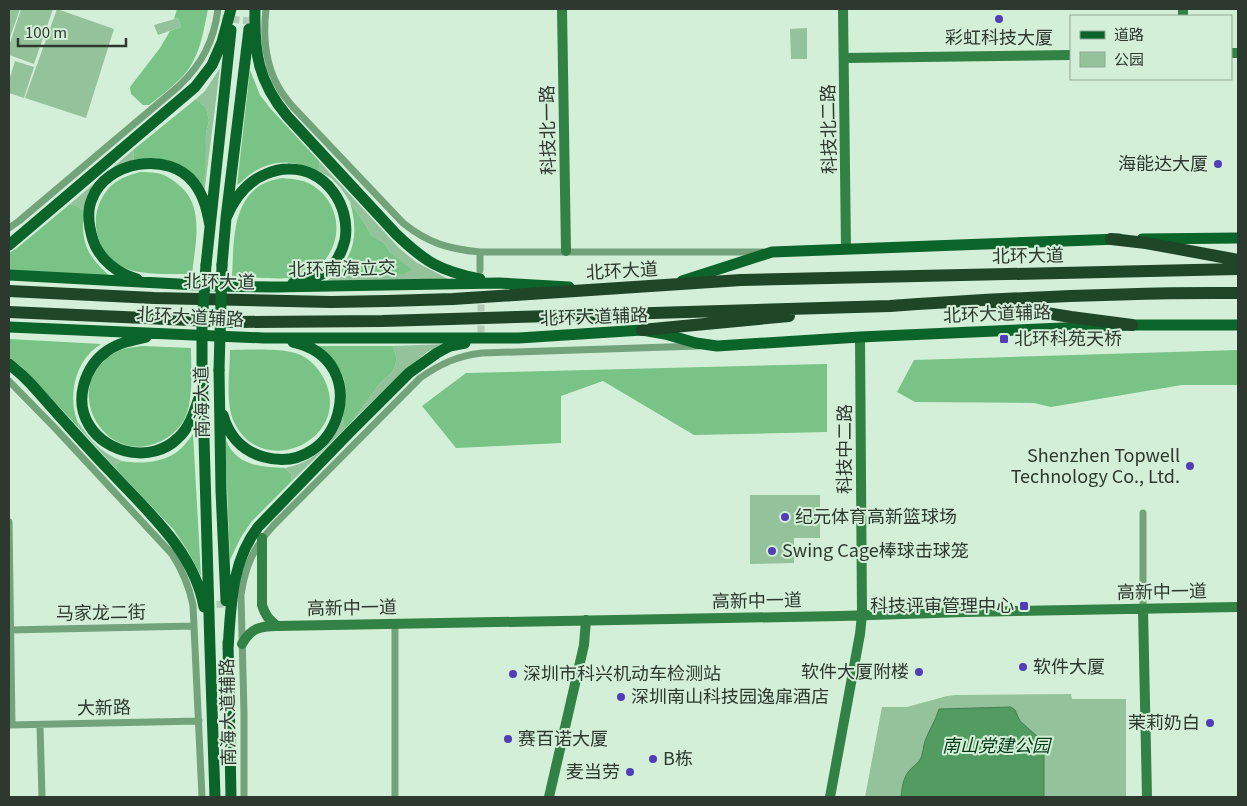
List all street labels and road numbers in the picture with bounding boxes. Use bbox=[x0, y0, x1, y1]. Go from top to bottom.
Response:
street label: 科技北二路 bbox=[813, 84, 841, 174]
street label: 科技北一路 bbox=[532, 85, 560, 175]
street label: 北环大道 bbox=[992, 240, 1064, 268]
street label: 北环南海立交 bbox=[288, 253, 396, 281]
street label: 北环大道 bbox=[585, 254, 659, 284]
street label: 北环大道 bbox=[183, 266, 255, 294]
street label: 北环大道辅路 bbox=[943, 297, 1051, 327]
street label: 北环大道辅路 bbox=[135, 299, 245, 331]
street label: 北环大道辅路 bbox=[540, 300, 648, 330]
street label: 南海大道 bbox=[186, 366, 214, 438]
street label: 科技中二路 bbox=[830, 404, 856, 494]
street label: 高新中一道 bbox=[1117, 576, 1207, 604]
street label: 高新中一道 bbox=[712, 585, 802, 613]
street label: 高新中一道 bbox=[307, 592, 397, 620]
street label: 马家龙二街 bbox=[56, 597, 146, 625]
street label: 南海大道辅路 bbox=[212, 658, 240, 766]
street label: 大新路 bbox=[77, 693, 131, 719]

